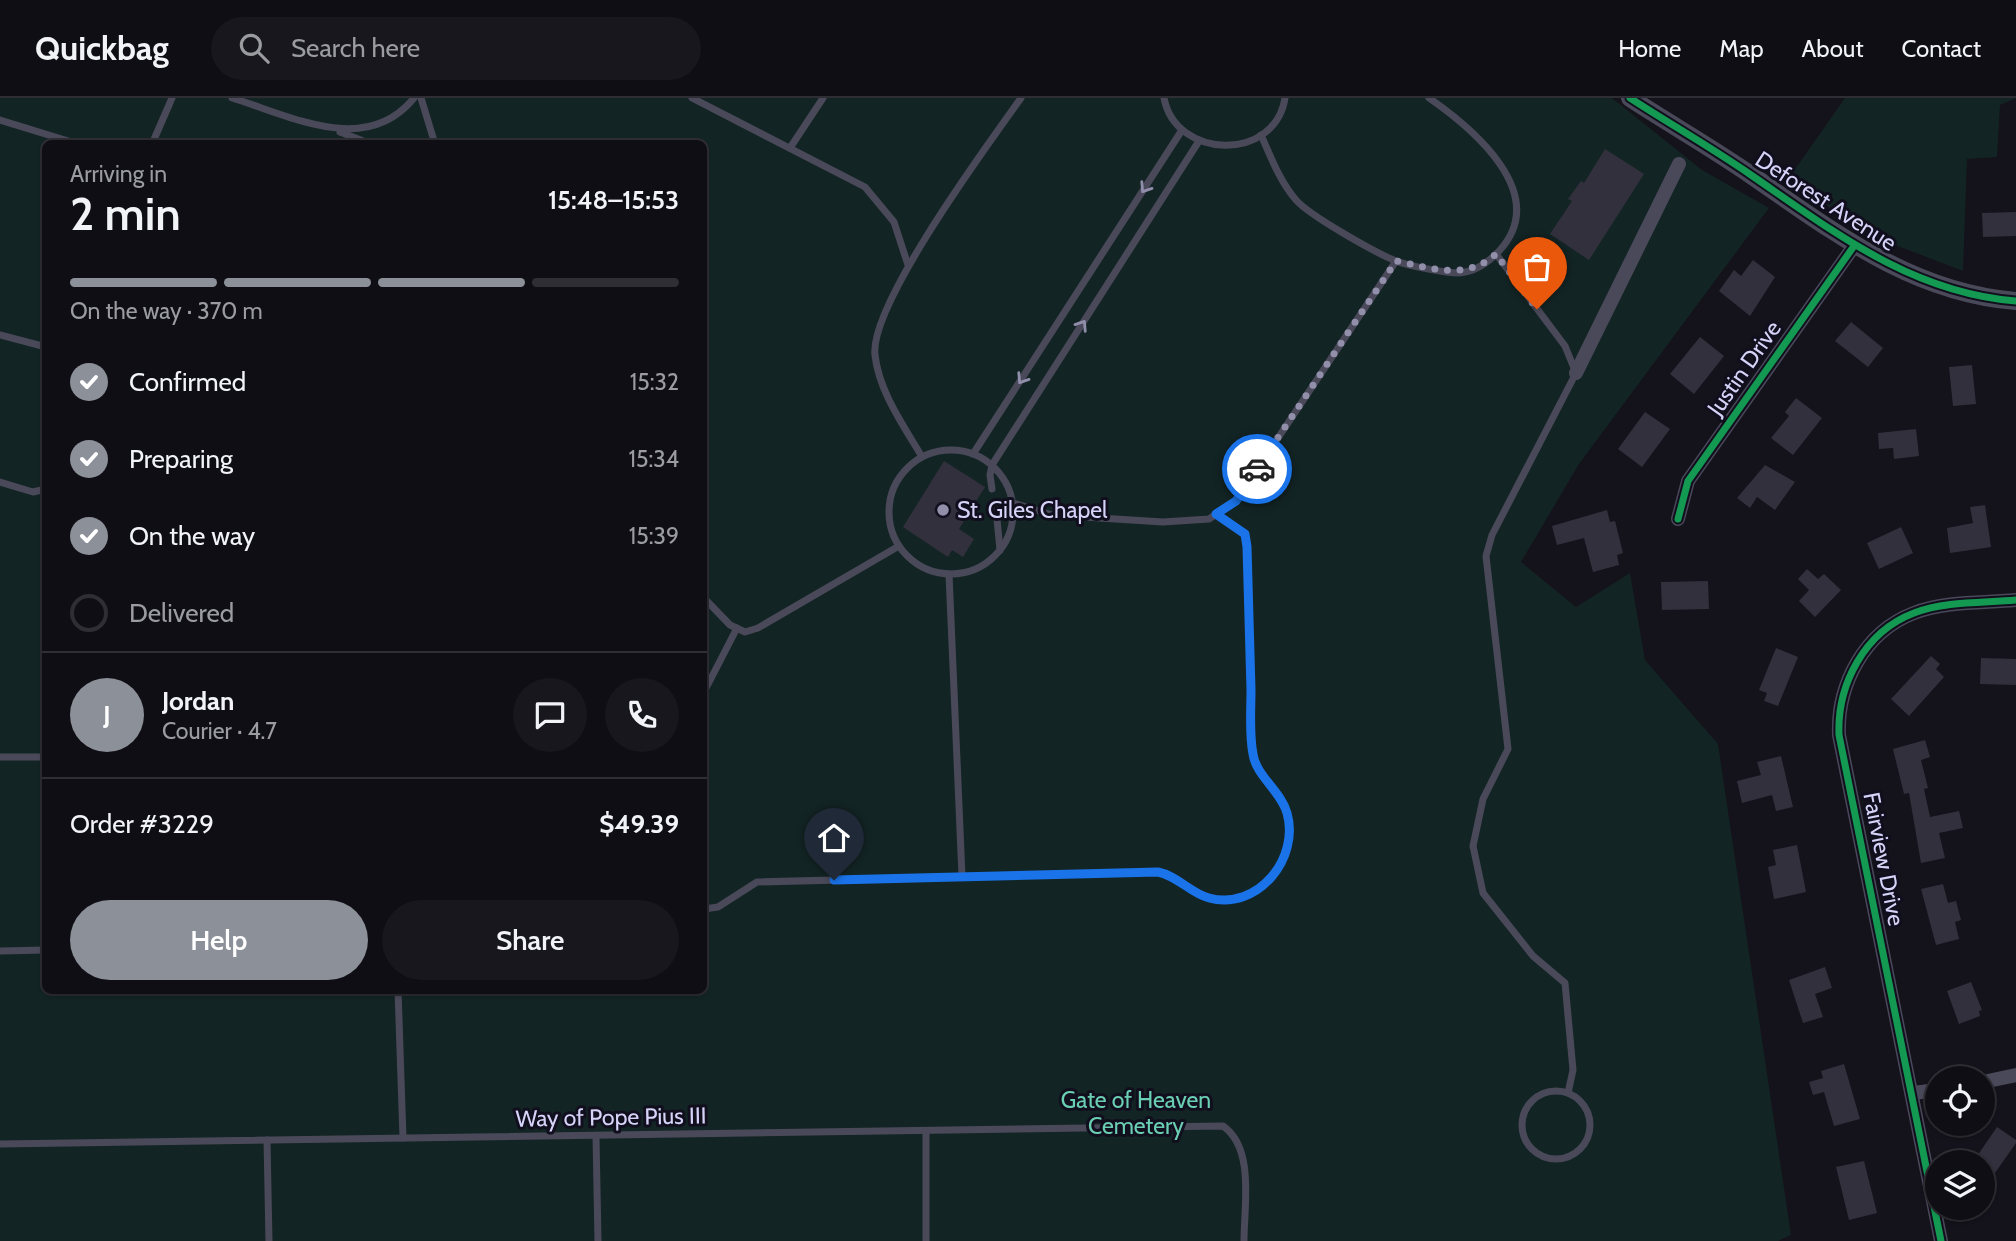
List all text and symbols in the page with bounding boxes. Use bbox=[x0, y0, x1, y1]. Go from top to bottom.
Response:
search box bbox=[211, 17, 701, 80]
text: Quickbag bbox=[35, 28, 169, 68]
icon: search bbox=[235, 29, 273, 67]
text: Search here bbox=[291, 32, 420, 64]
text: Home bbox=[1618, 34, 1681, 63]
text: Map bbox=[1719, 34, 1764, 63]
text: About bbox=[1802, 34, 1864, 63]
text: Contact bbox=[1902, 34, 1981, 63]
street label: Deforest Avenue bbox=[1750, 145, 1902, 257]
text: Arriving in bbox=[70, 160, 167, 188]
one-way arrow bbox=[1140, 180, 1153, 193]
text: 15:48–15:53 bbox=[548, 184, 679, 216]
text: 2 min bbox=[70, 186, 181, 242]
pin bbox=[1507, 237, 1567, 309]
icon: bag bbox=[1518, 248, 1556, 286]
text: On the way · 370 m bbox=[70, 297, 263, 325]
street label: Justin Drive bbox=[1701, 315, 1787, 422]
one-way arrow bbox=[1073, 320, 1086, 333]
icon: check bbox=[70, 363, 108, 401]
text: Confirmed bbox=[129, 366, 246, 398]
text: 15:32 bbox=[630, 368, 679, 396]
one-way arrow bbox=[1017, 371, 1030, 384]
courier bbox=[1222, 434, 1292, 504]
icon: check bbox=[70, 440, 108, 478]
text: Preparing bbox=[129, 443, 233, 475]
text: 15:34 bbox=[629, 445, 679, 473]
icon: car bbox=[1238, 450, 1276, 488]
place label: St. Giles Chapel bbox=[957, 496, 1108, 524]
marker: St. Giles Chapel bbox=[935, 502, 951, 518]
icon: check bbox=[70, 517, 108, 555]
text: On the way bbox=[129, 520, 255, 552]
text: 15:39 bbox=[629, 522, 679, 550]
text: Delivered bbox=[129, 597, 234, 629]
button: chat bbox=[513, 678, 587, 752]
button: phone bbox=[605, 678, 679, 752]
text: Jordan bbox=[162, 685, 234, 717]
text: J bbox=[103, 699, 111, 731]
text: Courier · 4.7 bbox=[162, 717, 277, 745]
street label: Fairview Drive bbox=[1857, 790, 1911, 928]
text: Order #3229 bbox=[70, 808, 214, 840]
text: $49.39 bbox=[599, 808, 679, 840]
pin bbox=[804, 808, 864, 880]
icon: home bbox=[815, 819, 853, 857]
button: Help bbox=[70, 900, 368, 980]
button: Share bbox=[382, 900, 679, 980]
map controls bbox=[1925, 1066, 1995, 1220]
button: locate bbox=[1925, 1066, 1995, 1136]
park label: Gate of Heaven Cemetery bbox=[1061, 1086, 1211, 1140]
street label: Way of Pope Pius III bbox=[515, 1101, 707, 1133]
button: layers bbox=[1925, 1150, 1995, 1220]

